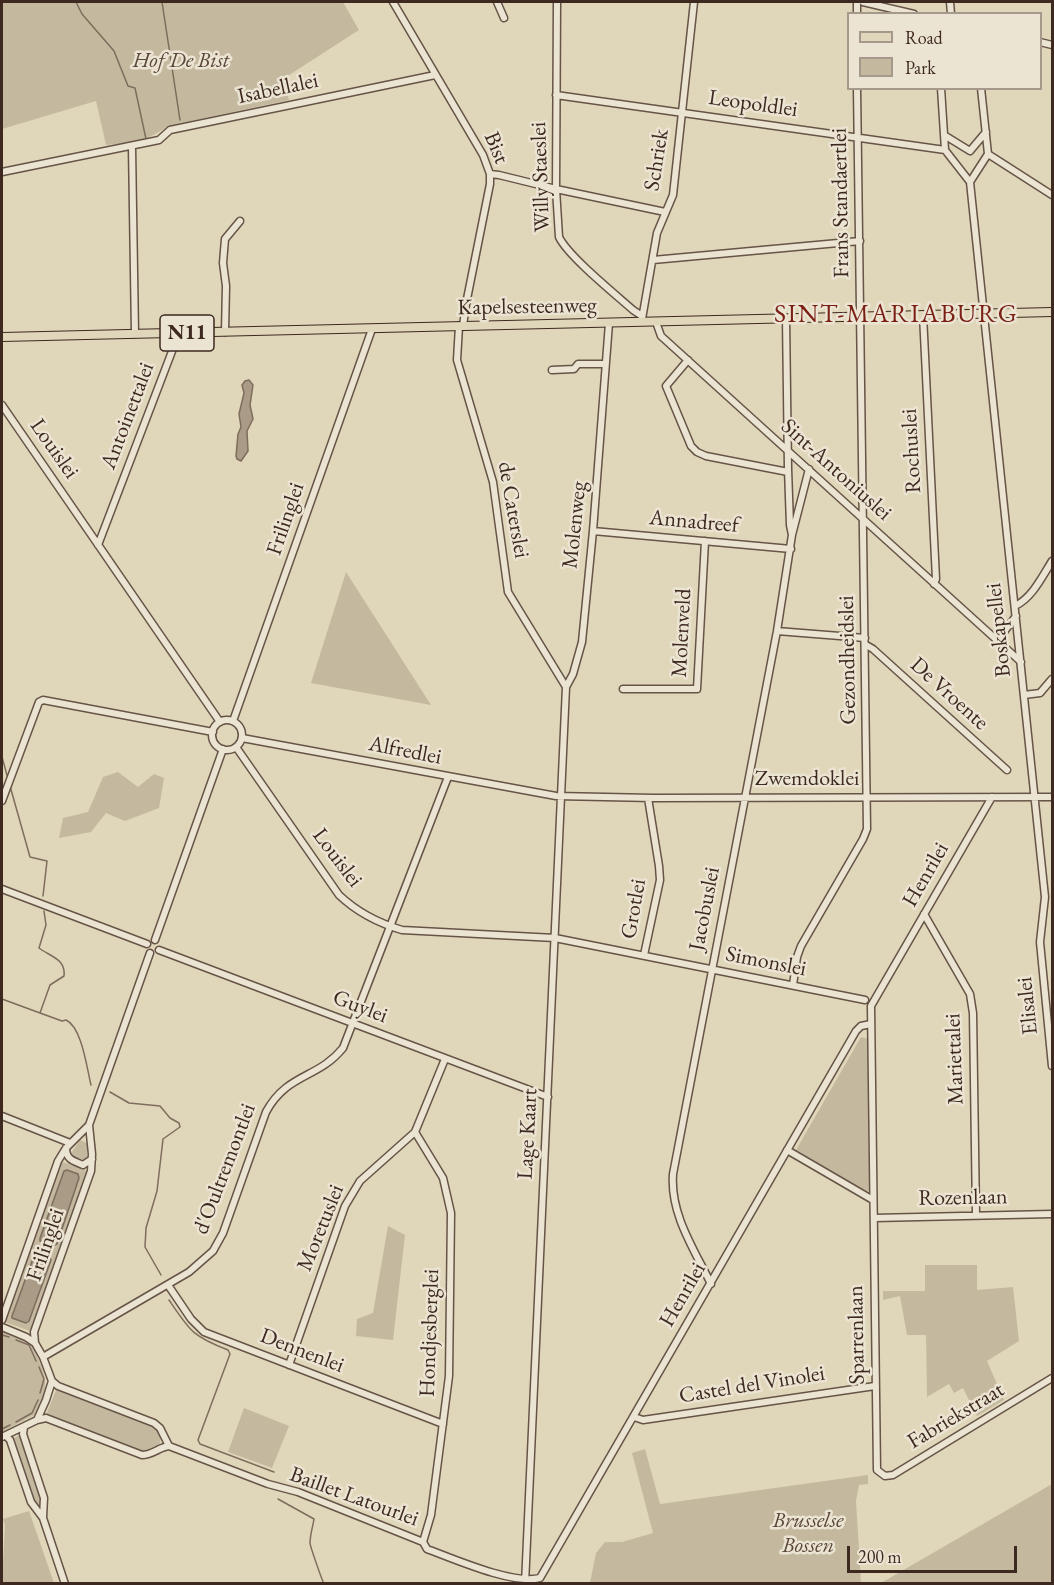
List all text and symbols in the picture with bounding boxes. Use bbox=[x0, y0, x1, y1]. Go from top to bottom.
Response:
legend bbox=[847, 12, 1042, 90]
text: Road bbox=[905, 26, 943, 49]
park label: Hof De Bist bbox=[133, 48, 229, 74]
text: Park bbox=[905, 56, 936, 79]
street label: Isabellalei bbox=[235, 68, 321, 110]
street label: Leopoldlei bbox=[707, 85, 799, 123]
street label: Willy Staeslei bbox=[526, 121, 556, 233]
street label: Schriek bbox=[639, 127, 675, 193]
street label: Bist bbox=[478, 128, 514, 168]
street label: Frans Standaertlei bbox=[826, 128, 856, 278]
street label: Kapelsesteenweg bbox=[457, 293, 597, 321]
district label: SINT-MARIABURG bbox=[774, 299, 1018, 331]
road number: N11 bbox=[160, 315, 214, 351]
street label: Antoinettalei bbox=[96, 359, 160, 473]
street label: Rochuslei bbox=[897, 408, 927, 494]
street label: Sint-Antoniuslei bbox=[775, 413, 897, 527]
street label: Louislei bbox=[24, 414, 84, 484]
street label: de Caterslei bbox=[492, 460, 534, 560]
street label: Frilinglei bbox=[261, 479, 311, 559]
street label: Molenweg bbox=[557, 480, 593, 570]
street label: Annadreef bbox=[648, 505, 740, 539]
street label: Boskapellei bbox=[981, 582, 1017, 678]
street label: Molenveld bbox=[666, 588, 698, 678]
street label: Gezondheidslei bbox=[834, 595, 862, 725]
street label: De Vroente bbox=[904, 652, 994, 736]
street label: Alfredlei bbox=[366, 731, 444, 771]
street label: Zwemdoklei bbox=[755, 766, 859, 792]
street label: Louislei bbox=[306, 823, 368, 893]
street label: Henrilei bbox=[897, 838, 955, 912]
street label: Jacobuslei bbox=[684, 865, 726, 953]
street label: Grotlei bbox=[616, 877, 652, 941]
street label: Simonslei bbox=[723, 941, 809, 983]
street label: Elisalei bbox=[1012, 976, 1044, 1036]
street label: Guylei bbox=[329, 985, 391, 1029]
street label: Mariettalei bbox=[940, 1013, 970, 1105]
street label: Lage Kaart bbox=[512, 1088, 544, 1180]
street label: d'Oultremontlei bbox=[188, 1100, 262, 1238]
street label: Moretuslei bbox=[292, 1181, 350, 1275]
street label: Rozenlaan bbox=[918, 1184, 1008, 1212]
street label: Frilinglei bbox=[21, 1205, 71, 1285]
street label: Henrilei bbox=[654, 1258, 712, 1332]
street label: Hondjesberglei bbox=[415, 1268, 445, 1398]
street label: Sparrenlaan bbox=[843, 1285, 871, 1385]
street label: Dennenlei bbox=[256, 1323, 348, 1379]
street label: Castel del Vinolei bbox=[677, 1360, 827, 1410]
street label: Fabriekstraat bbox=[903, 1377, 1009, 1455]
street label: Baillet Latourlei bbox=[286, 1461, 422, 1533]
park label: Brusselse Bossen bbox=[772, 1508, 844, 1560]
scale bar bbox=[850, 1534, 1020, 1572]
text: 200 m bbox=[858, 1545, 902, 1568]

